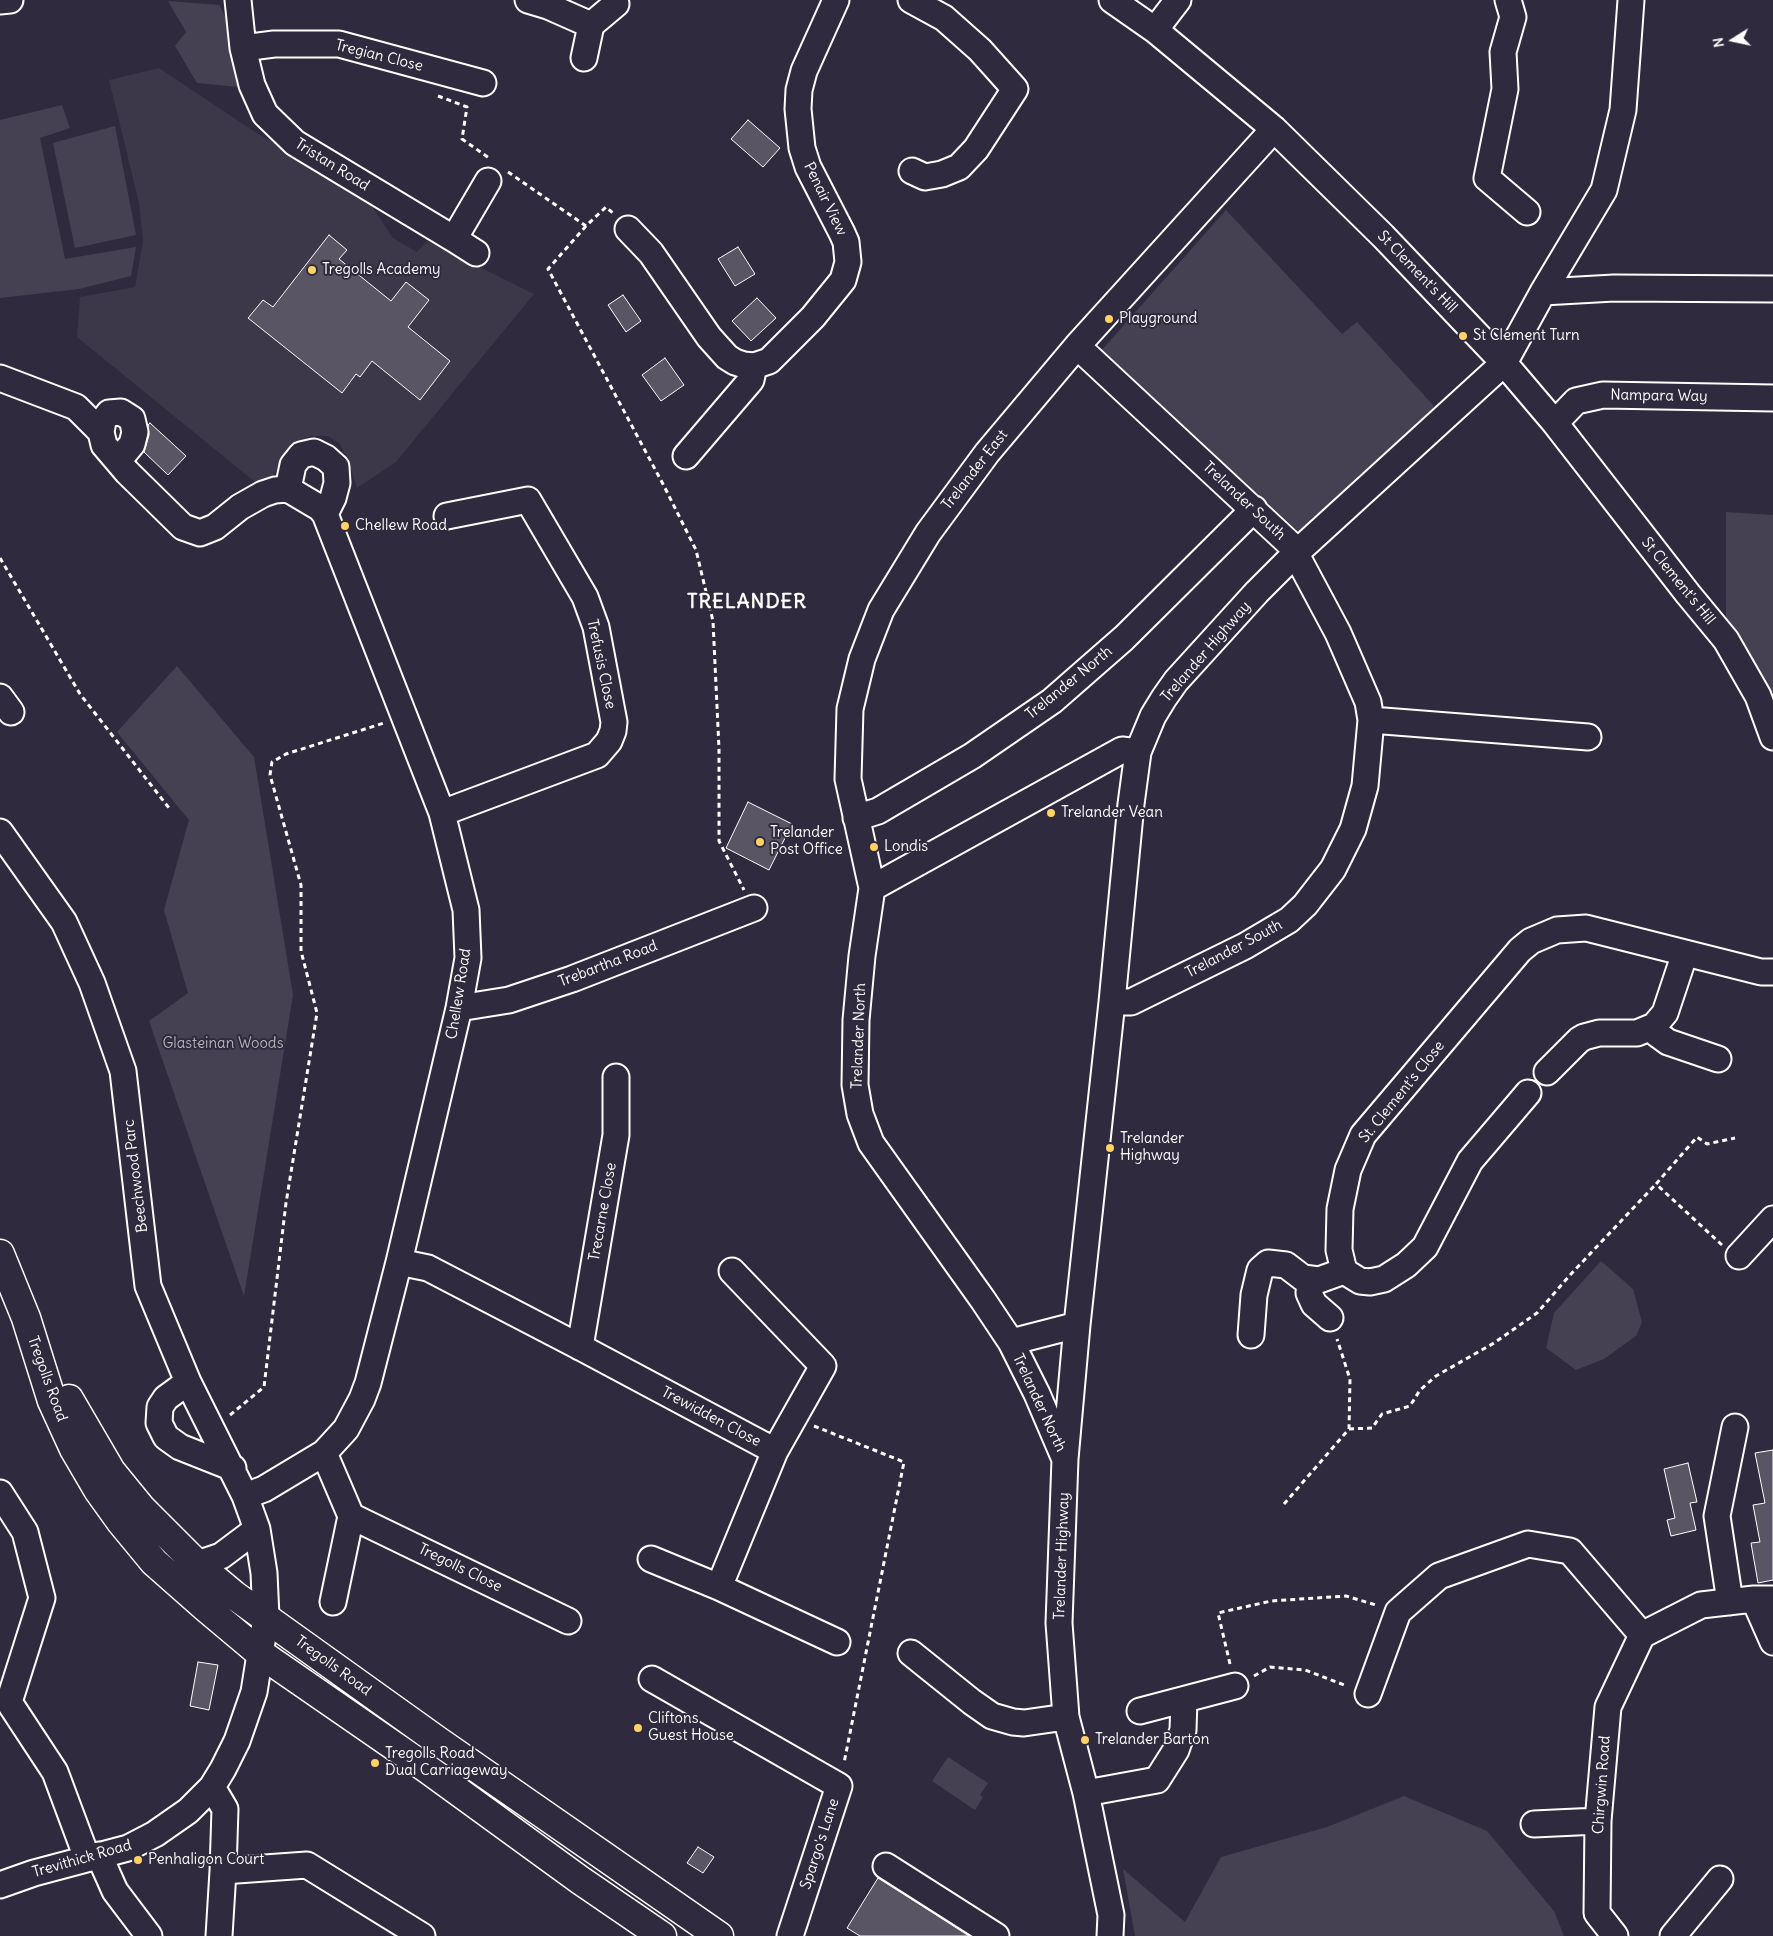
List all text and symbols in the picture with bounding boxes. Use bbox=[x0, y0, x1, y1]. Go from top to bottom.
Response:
north arrow bbox=[1708, 15, 1758, 65]
street label: Tregian Close bbox=[333, 36, 425, 76]
text: N bbox=[1709, 36, 1728, 49]
street label: Tristan Road bbox=[292, 135, 372, 195]
street label: Penair View bbox=[799, 159, 851, 239]
street label: St Clement's Hill bbox=[1373, 227, 1461, 317]
place label: Tregolls Academy bbox=[322, 261, 441, 279]
marker: Tregolls Academy bbox=[306, 264, 318, 276]
place label: Playground bbox=[1119, 310, 1197, 328]
marker: Playground bbox=[1103, 313, 1115, 325]
place label: St Clement Turn bbox=[1473, 327, 1580, 345]
marker: St Clement Turn bbox=[1457, 330, 1469, 342]
street label: Nampara Way bbox=[1610, 386, 1708, 406]
street label: Trelander East bbox=[938, 426, 1012, 514]
street label: Trelander South bbox=[1199, 458, 1289, 544]
place label: Chellew Road bbox=[355, 517, 447, 535]
marker: Chellew Road bbox=[339, 520, 351, 532]
street label: St Clement's Hill bbox=[1637, 534, 1719, 628]
district label: TRELANDER bbox=[686, 590, 808, 614]
street label: Trelander Highway bbox=[1157, 598, 1255, 706]
street label: Trefusis Close bbox=[583, 617, 619, 711]
street label: Trelander North bbox=[1022, 643, 1116, 723]
place label: Trelander Vean bbox=[1061, 804, 1163, 822]
marker: Trelander Vean bbox=[1045, 807, 1057, 819]
place label: Trelander Post Office bbox=[770, 824, 843, 859]
marker: Trelander Post Office bbox=[754, 836, 766, 848]
place label: Londis bbox=[884, 838, 928, 856]
marker: Londis bbox=[868, 841, 880, 853]
street label: Trelander South bbox=[1183, 916, 1285, 982]
street label: Trebartha Road bbox=[556, 937, 660, 991]
street label: Chellew Road bbox=[443, 947, 475, 1041]
street label: Trelander North bbox=[848, 983, 870, 1089]
park label: Glasteinan Woods bbox=[162, 1035, 284, 1053]
street label: St. Clement's Close bbox=[1355, 1037, 1449, 1147]
street label: Beechwood Parc bbox=[120, 1118, 152, 1234]
place label: Trelander Highway bbox=[1120, 1130, 1184, 1165]
marker: Trelander Highway bbox=[1104, 1142, 1116, 1154]
street label: Trecarne Close bbox=[585, 1161, 621, 1263]
street label: Tregolls Road bbox=[23, 1334, 71, 1424]
street label: Trelander North bbox=[1008, 1351, 1070, 1455]
street label: Trewidden Close bbox=[658, 1383, 764, 1451]
street label: Trelander Highway bbox=[1051, 1492, 1073, 1620]
street label: Tregolls Close bbox=[415, 1540, 505, 1596]
street label: Tregolls Road bbox=[291, 1632, 375, 1700]
place label: Cliftons Guest House bbox=[648, 1710, 734, 1745]
marker: Cliftons Guest House bbox=[632, 1722, 644, 1734]
place label: Trelander Barton bbox=[1095, 1731, 1209, 1749]
marker: Trelander Barton bbox=[1079, 1734, 1091, 1746]
street label: Chirgwin Road bbox=[1590, 1735, 1614, 1835]
place label: Tregolls Road Dual Carriageway bbox=[385, 1745, 508, 1780]
marker: Tregolls Road Dual Carriageway bbox=[369, 1757, 381, 1769]
street label: Spargo's Lane bbox=[797, 1796, 843, 1892]
street label: Trevithick Road bbox=[30, 1836, 134, 1882]
place label: Penhaligon Court bbox=[148, 1851, 264, 1869]
marker: Penhaligon Court bbox=[132, 1854, 144, 1866]

